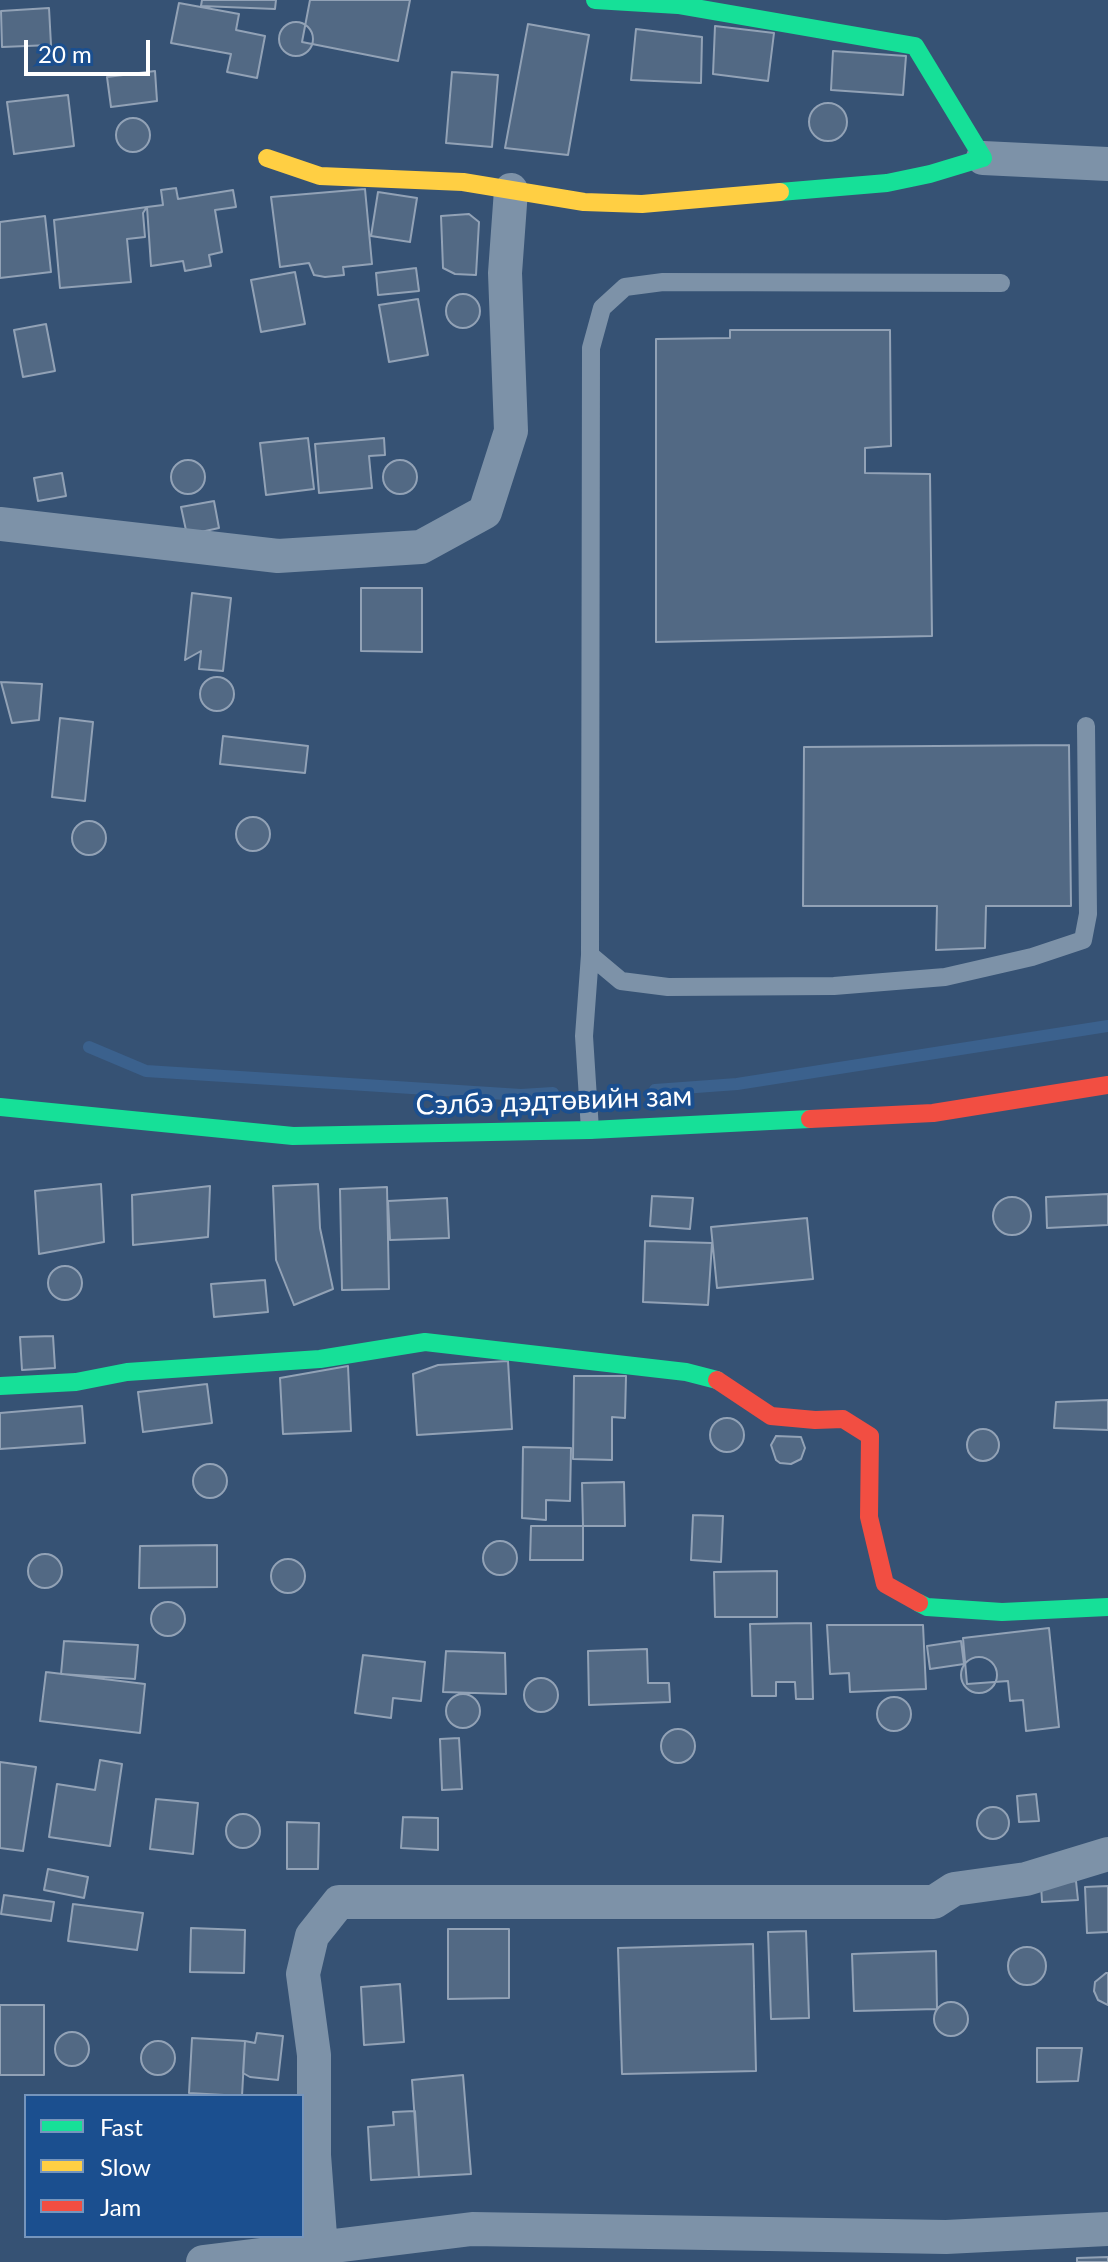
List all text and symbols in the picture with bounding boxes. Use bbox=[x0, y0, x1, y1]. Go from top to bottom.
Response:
scale bar bbox=[28, 24, 154, 74]
text: 20 m bbox=[38, 39, 92, 68]
street label: Сэлбэ дэдтөвийн зам bbox=[415, 1079, 693, 1123]
legend bbox=[24, 2094, 304, 2238]
text: Fast bbox=[100, 2112, 143, 2141]
text: Slow bbox=[100, 2152, 151, 2181]
text: Jam bbox=[100, 2192, 141, 2221]

